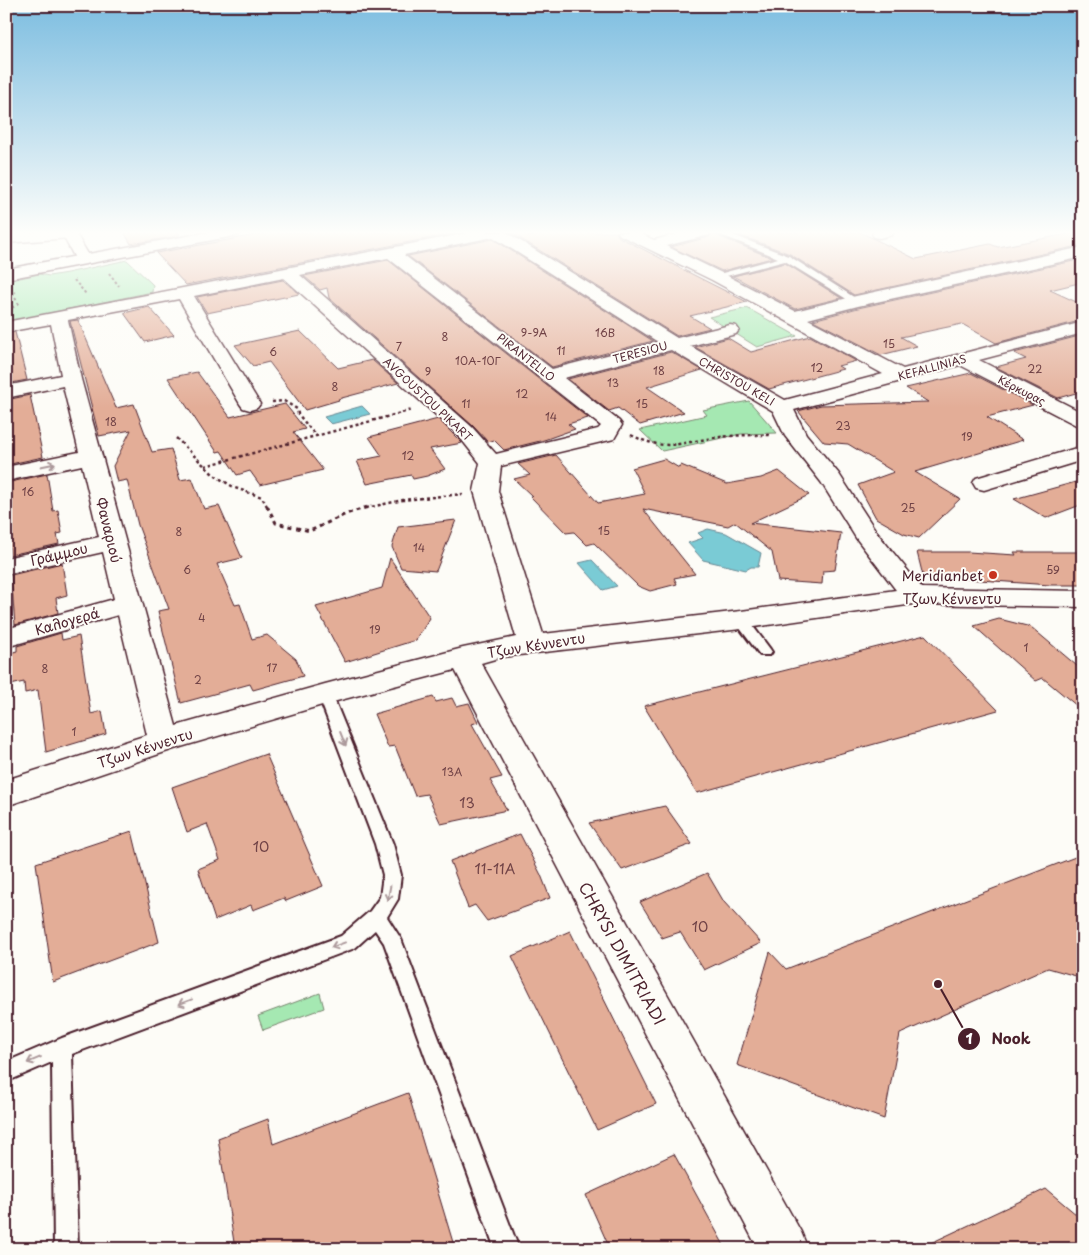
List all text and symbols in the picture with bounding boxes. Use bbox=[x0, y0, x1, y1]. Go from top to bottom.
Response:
house number: 9-9A bbox=[521, 324, 548, 341]
house number: 16B bbox=[595, 324, 615, 341]
house number: 8 bbox=[442, 328, 449, 345]
street label: PIRANTELLO bbox=[493, 329, 559, 385]
house number: 15 bbox=[883, 335, 895, 352]
street label: TERESIOU bbox=[611, 337, 669, 367]
house number: 7 bbox=[396, 338, 402, 355]
house number: 11 bbox=[556, 342, 566, 359]
house number: 6 bbox=[269, 343, 277, 360]
street label: KEFALLINIAS bbox=[896, 350, 968, 384]
house number: 10Α-10Γ bbox=[455, 352, 502, 369]
street label: CHRISTOU KELI bbox=[696, 352, 778, 410]
street label: AVGOUSTOU PIKART bbox=[380, 353, 477, 445]
house number: 12 bbox=[811, 359, 824, 376]
house number: 22 bbox=[1028, 360, 1042, 377]
house number: 18 bbox=[653, 362, 665, 379]
house number: 9 bbox=[425, 363, 431, 380]
street label: Κέρκυρας bbox=[995, 371, 1049, 409]
house number: 13 bbox=[607, 374, 619, 391]
house number: 8 bbox=[332, 378, 339, 395]
house number: 12 bbox=[516, 385, 529, 402]
house number: 11 bbox=[461, 395, 471, 412]
house number: 15 bbox=[636, 395, 648, 412]
house number: 14 bbox=[545, 408, 557, 425]
house number: 18 bbox=[105, 413, 117, 430]
house number: 23 bbox=[836, 417, 850, 434]
house number: 19 bbox=[961, 428, 973, 445]
house number: 12 bbox=[402, 447, 415, 464]
one-way arrow bbox=[40, 460, 56, 469]
house number: 16 bbox=[22, 483, 35, 500]
street label: Φαναριού bbox=[91, 495, 127, 565]
house number: 25 bbox=[901, 499, 915, 516]
house number: 15 bbox=[598, 522, 610, 539]
house number: 8 bbox=[176, 523, 183, 540]
street label: Γράμμου bbox=[28, 537, 90, 571]
house number: 14 bbox=[413, 539, 425, 556]
house number: 6 bbox=[183, 561, 191, 578]
house number: 59 bbox=[1046, 561, 1060, 578]
place label: Meridianbet bbox=[902, 565, 983, 586]
marker: Meridianbet bbox=[987, 569, 999, 581]
street label: Τζων Κέννεντυ bbox=[902, 588, 1002, 609]
street label: Καλογερά bbox=[32, 602, 102, 640]
house number: 4 bbox=[198, 609, 206, 626]
house number: 19 bbox=[369, 621, 381, 638]
street label: Τζων Κέννεντυ bbox=[485, 627, 587, 663]
house number: 1 bbox=[1024, 639, 1029, 656]
house number: 17 bbox=[267, 659, 278, 676]
house number: 8 bbox=[42, 660, 49, 677]
house number: 2 bbox=[194, 671, 202, 688]
house number: 1 bbox=[72, 723, 77, 740]
street label: Τζων Κέννεντυ bbox=[95, 723, 195, 773]
one-way arrow bbox=[339, 731, 348, 746]
house number: 13A bbox=[442, 763, 462, 780]
house number: 13 bbox=[459, 792, 475, 813]
house number: 10 bbox=[253, 836, 269, 857]
house number: 11-11A bbox=[475, 858, 516, 879]
street label: CHRYSI DIMITRIADI bbox=[574, 877, 672, 1029]
one-way arrow bbox=[383, 884, 393, 900]
house number: 10 bbox=[692, 916, 708, 937]
one-way arrow bbox=[330, 942, 345, 951]
one-way arrow bbox=[178, 998, 193, 1007]
callout: Nook bbox=[956, 1024, 1040, 1054]
text: 1 bbox=[965, 1026, 973, 1049]
text: Nook bbox=[991, 1026, 1031, 1049]
one-way arrow bbox=[27, 1056, 42, 1066]

